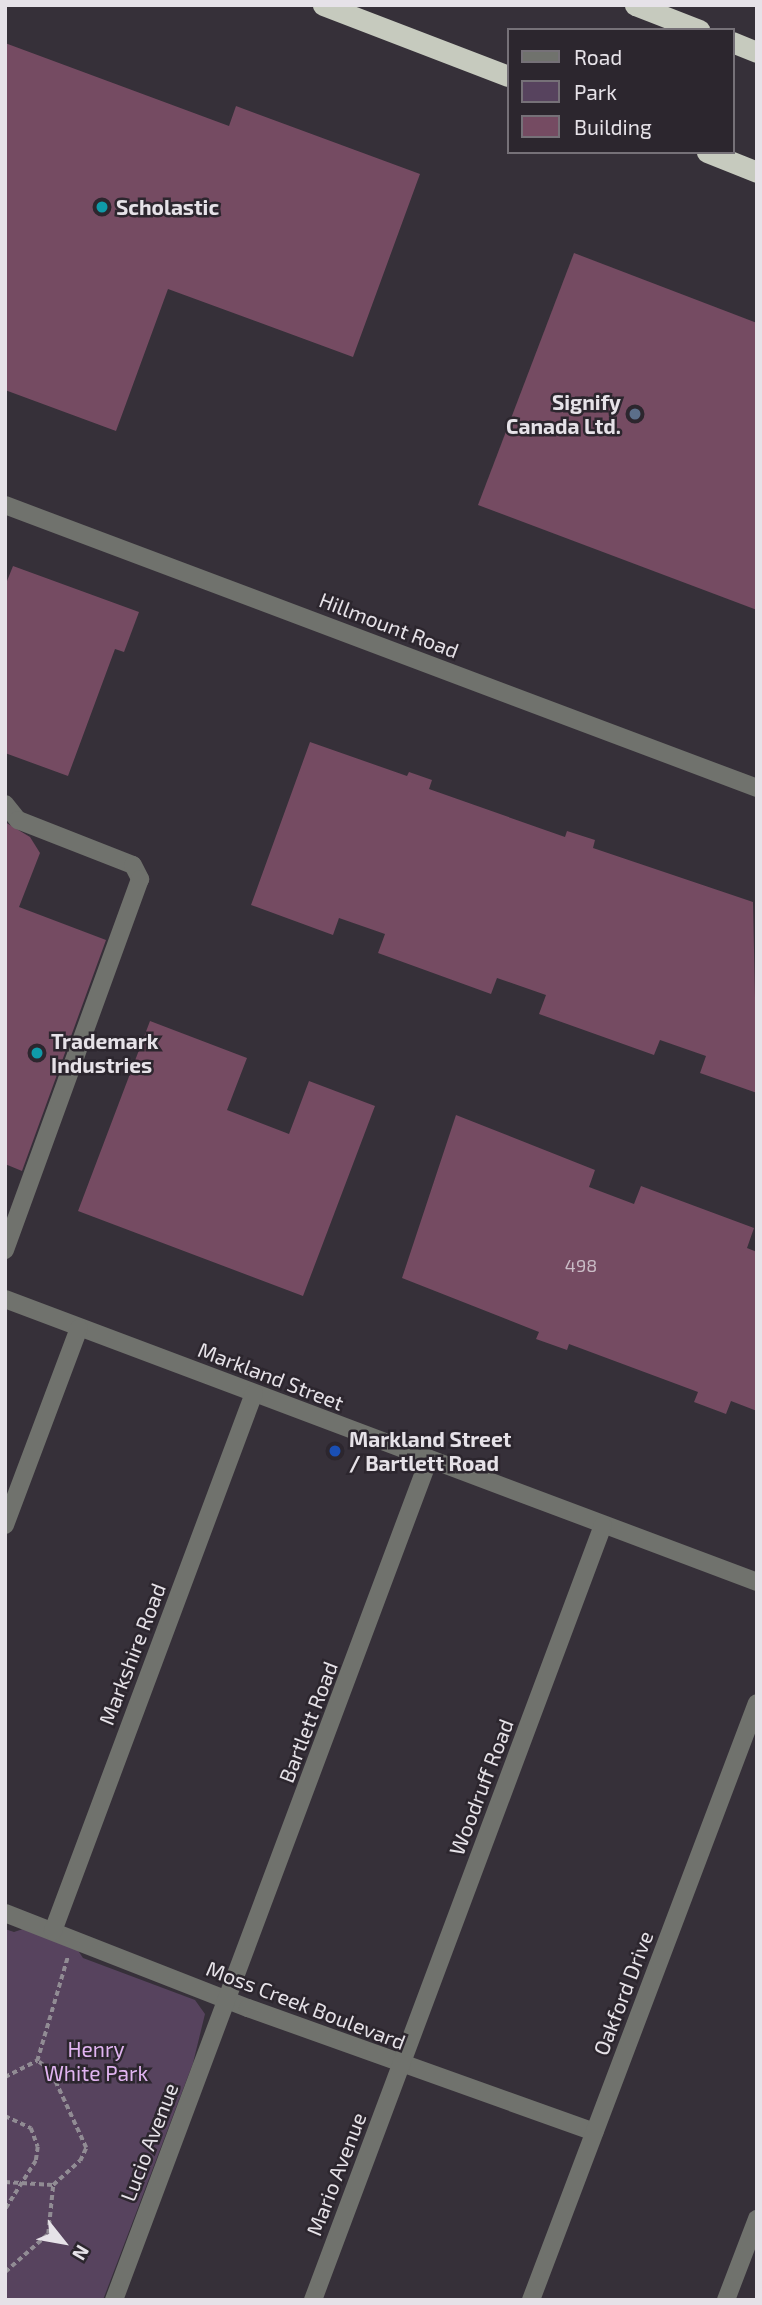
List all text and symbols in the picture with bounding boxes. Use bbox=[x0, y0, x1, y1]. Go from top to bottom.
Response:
legend bbox=[506, 28, 734, 154]
text: Road bbox=[574, 44, 622, 69]
text: Park bbox=[574, 79, 617, 104]
text: Building bbox=[574, 114, 652, 139]
place label: Scholastic bbox=[116, 194, 219, 220]
marker: Scholastic bbox=[94, 199, 110, 215]
place label: Signify Canada Ltd. bbox=[506, 389, 621, 439]
marker: Signify Canada Ltd. bbox=[627, 406, 643, 422]
street label: Hillmount Road bbox=[316, 587, 462, 663]
place label: Trademark Industries bbox=[51, 1028, 158, 1078]
marker: Trademark Industries bbox=[29, 1045, 45, 1061]
house number: 498 bbox=[565, 1254, 597, 1276]
street label: Markland Street bbox=[195, 1337, 347, 1415]
place label: Markland Street / Bartlett Road bbox=[349, 1426, 511, 1476]
marker: Markland Street / Bartlett Road bbox=[327, 1443, 343, 1459]
street label: Markshire Road bbox=[93, 1580, 171, 1728]
street label: Bartlett Road bbox=[273, 1658, 343, 1786]
street label: Woodruff Road bbox=[443, 1715, 519, 1859]
street label: Oakford Drive bbox=[588, 1927, 658, 2059]
street label: Moss Creek Boulevard bbox=[203, 1955, 409, 2055]
park label: Henry White Park bbox=[44, 2036, 148, 2086]
street label: Lucio Avenue bbox=[115, 2079, 183, 2205]
street label: Mario Avenue bbox=[301, 2109, 371, 2239]
north arrow bbox=[28, 2207, 98, 2277]
text: N bbox=[68, 2241, 95, 2265]

